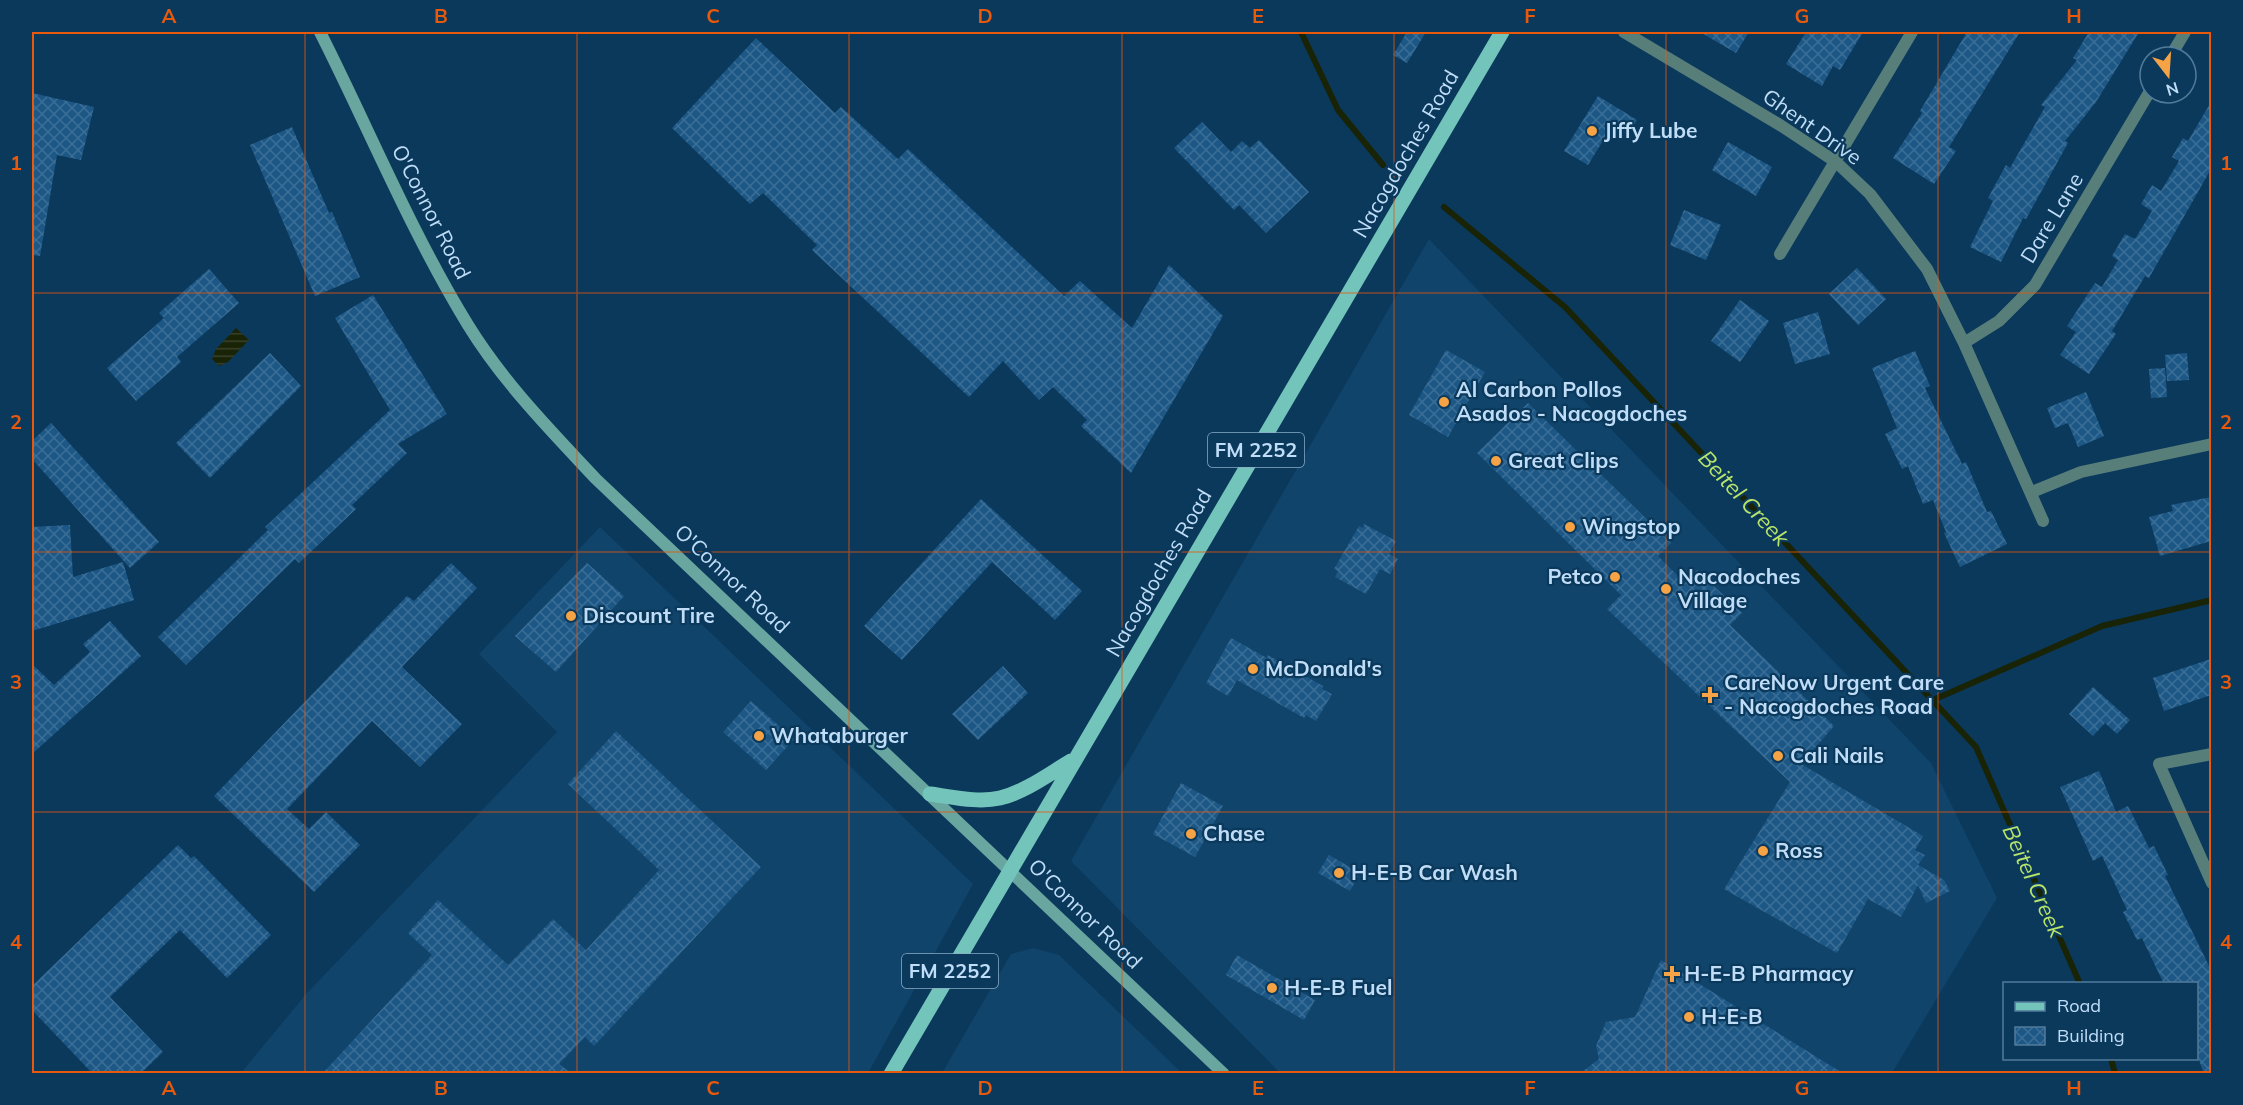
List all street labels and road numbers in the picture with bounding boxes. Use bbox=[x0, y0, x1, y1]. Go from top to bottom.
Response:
street label: Nacogdoches Road bbox=[1347, 65, 1464, 242]
street label: Ghent Drive bbox=[1758, 83, 1867, 170]
street label: O'Connor Road bbox=[387, 140, 477, 283]
street label: Dare Lane bbox=[2014, 168, 2088, 267]
road number: FM 2252 bbox=[1208, 433, 1304, 467]
street label: Nacogdoches Road bbox=[1100, 484, 1217, 661]
street label: O'Connor Road bbox=[670, 518, 796, 638]
street label: O'Connor Road bbox=[1024, 853, 1148, 974]
road number: FM 2252 bbox=[902, 954, 998, 988]

